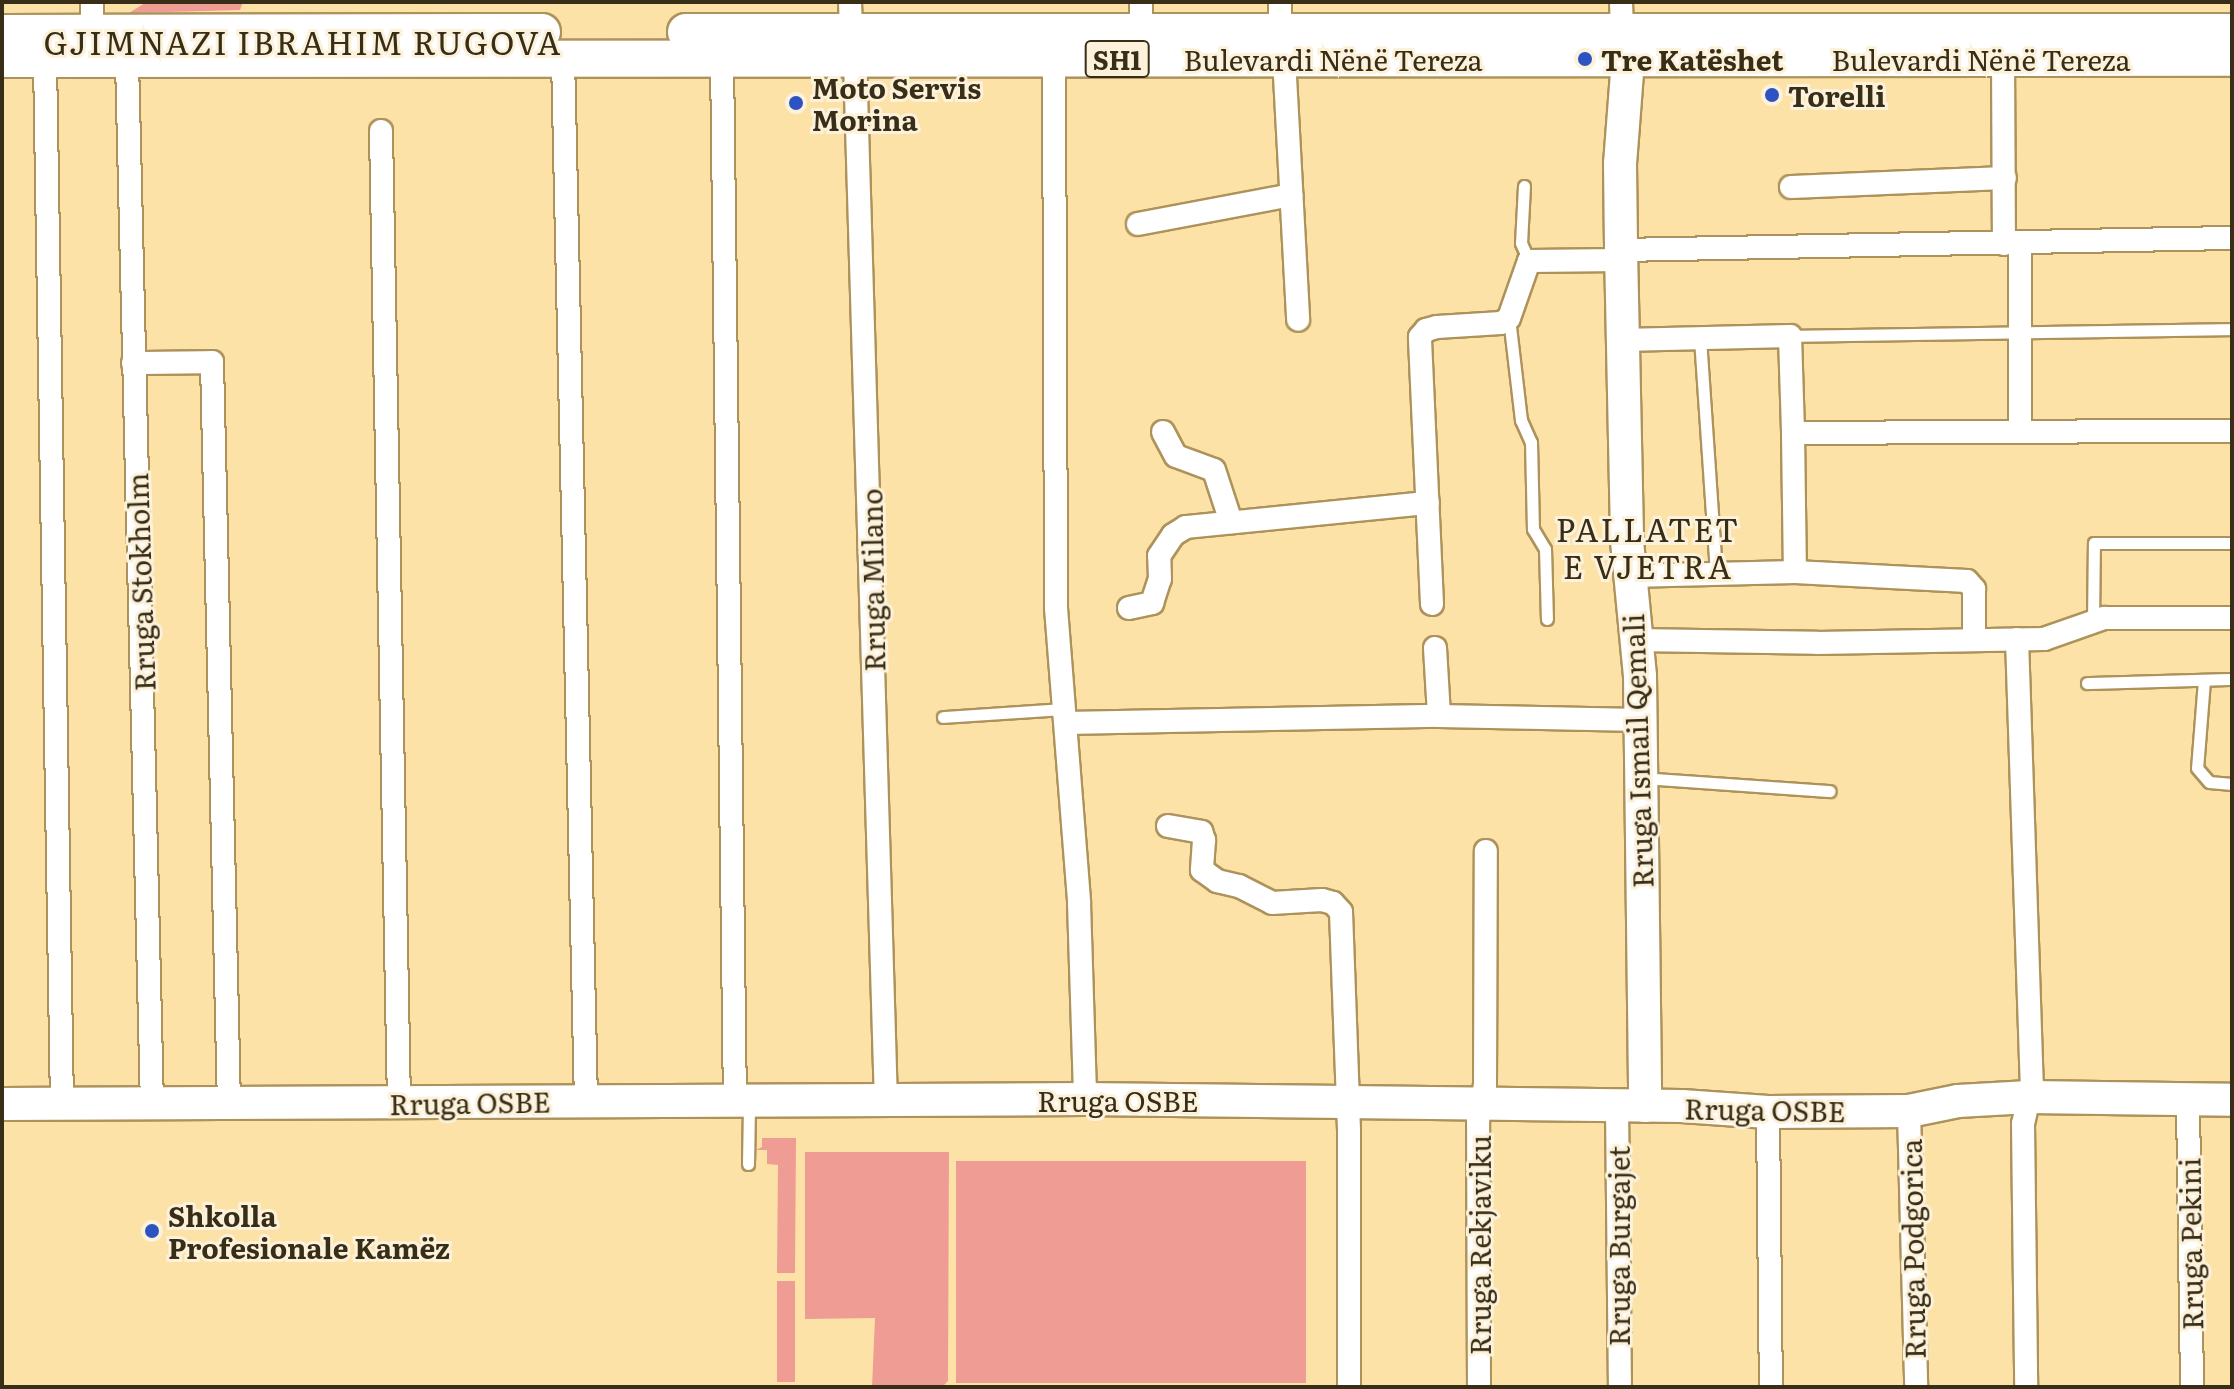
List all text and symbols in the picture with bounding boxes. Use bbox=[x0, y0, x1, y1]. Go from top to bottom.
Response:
district label: GJIMNAZI IBRAHIM RUGOVA bbox=[44, 22, 562, 60]
road number: SH1 bbox=[1083, 37, 1151, 81]
street label: Bulevardi Nënë Tereza bbox=[1183, 42, 1483, 76]
place label: Tre Katëshet bbox=[1601, 42, 1784, 76]
street label: Bulevardi Nënë Tereza bbox=[1831, 42, 2131, 76]
marker: Tre Katëshet bbox=[1576, 50, 1594, 68]
place label: Moto Servis Morina bbox=[812, 70, 981, 136]
place label: Torelli bbox=[1788, 78, 1885, 112]
marker: Torelli bbox=[1763, 86, 1781, 104]
marker: Moto Servis Morina bbox=[787, 94, 805, 112]
street label: Rruga Stokholm bbox=[119, 472, 161, 692]
street label: Rruga Milano bbox=[854, 488, 890, 672]
district label: PALLATET E VJETRA bbox=[1556, 510, 1740, 585]
street label: Rruga Ismail Qemali bbox=[1615, 613, 1659, 889]
street label: Rruga OSBE bbox=[1037, 1083, 1199, 1117]
street label: Rruga OSBE bbox=[389, 1084, 551, 1120]
street label: Rruga OSBE bbox=[1684, 1091, 1846, 1127]
street label: Rruga Rekjaviku bbox=[1462, 1135, 1496, 1355]
street label: Rruga Podgorica bbox=[1893, 1139, 1931, 1359]
street label: Rruga Burgajet bbox=[1601, 1146, 1635, 1346]
street label: Rruga Pekini bbox=[2172, 1158, 2208, 1330]
place label: Shkolla Profesionale Kamëz bbox=[168, 1198, 450, 1264]
marker: Shkolla Profesionale Kamëz bbox=[143, 1222, 161, 1240]

